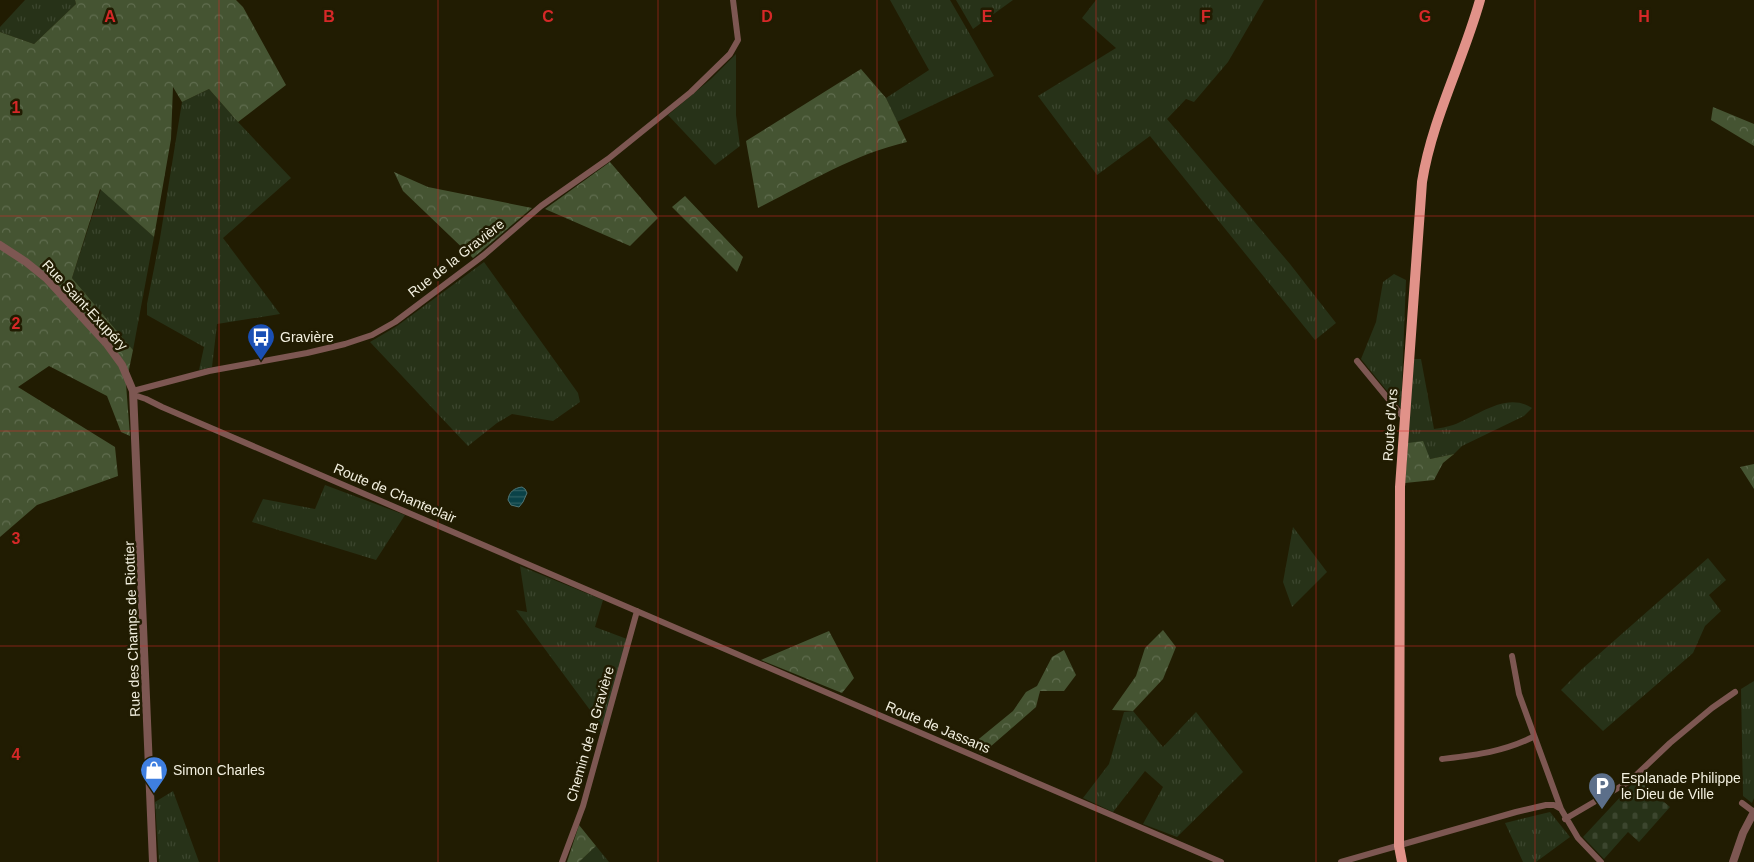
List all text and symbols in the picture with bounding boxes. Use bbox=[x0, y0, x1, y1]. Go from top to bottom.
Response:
text: A bbox=[104, 8, 116, 25]
text: B bbox=[323, 8, 335, 25]
text: C bbox=[542, 8, 554, 25]
text: D bbox=[761, 8, 773, 25]
text: E bbox=[982, 8, 993, 25]
text: F bbox=[1201, 8, 1211, 25]
text: G bbox=[1419, 8, 1431, 25]
text: H bbox=[1638, 8, 1650, 25]
text: 1 bbox=[12, 99, 21, 116]
street label: Rue de la Gravière bbox=[405, 215, 507, 300]
street label: Rue Saint-Exupéry bbox=[39, 257, 131, 353]
text: 2 bbox=[12, 315, 21, 332]
bus stop icon: Gravière bbox=[246, 322, 276, 361]
place label: Gravière bbox=[280, 329, 334, 345]
street label: Route d'Ars bbox=[1379, 388, 1401, 462]
street label: Route de Chanteclair bbox=[331, 460, 459, 526]
text: 3 bbox=[12, 530, 21, 547]
street label: Rue des Champs de Riottier bbox=[121, 541, 143, 717]
street label: Chemin de la Gravière bbox=[563, 664, 617, 804]
street label: Route de Jassans bbox=[883, 698, 993, 756]
text: 4 bbox=[12, 746, 21, 763]
shop icon: Simon Charles bbox=[139, 755, 169, 794]
place label: Simon Charles bbox=[173, 762, 265, 778]
place label: Esplanade Philippe le Dieu de Ville bbox=[1621, 770, 1741, 802]
parking icon: Esplanade Philippe le Dieu de Ville bbox=[1587, 771, 1617, 810]

